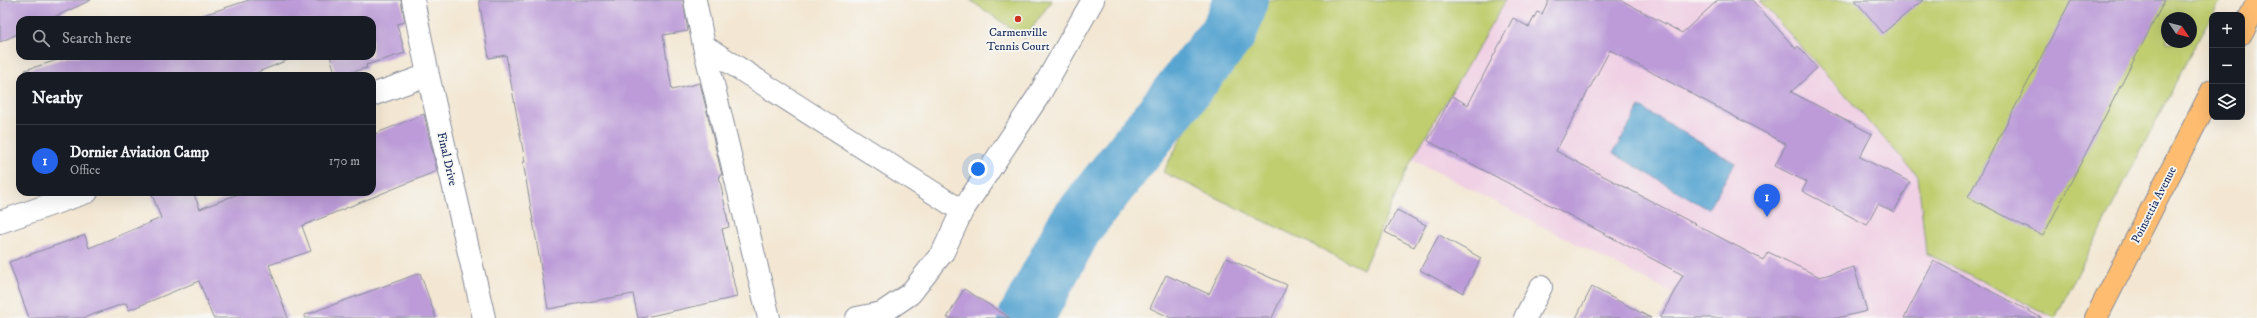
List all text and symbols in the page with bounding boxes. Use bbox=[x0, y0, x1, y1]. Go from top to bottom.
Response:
north arrow bbox=[2161, 12, 2197, 48]
map controls bbox=[2209, 12, 2245, 120]
button: + bbox=[2209, 12, 2245, 48]
marker: Carmenville Tennis Court bbox=[1013, 14, 1023, 24]
search box bbox=[16, 16, 376, 60]
place label: Carmenville Tennis Court bbox=[987, 25, 1050, 54]
icon: search bbox=[30, 27, 52, 49]
text: Search here bbox=[62, 29, 131, 48]
button: − bbox=[2209, 48, 2245, 84]
button: layers bbox=[2209, 84, 2245, 120]
text: Nearby bbox=[32, 87, 82, 109]
street label: Final Drive bbox=[434, 131, 460, 187]
text: Dornier Aviation Camp bbox=[70, 143, 209, 162]
text: 1 bbox=[43, 153, 47, 169]
text: 170 m bbox=[329, 153, 360, 169]
your location bbox=[968, 159, 988, 179]
text: Office bbox=[70, 162, 100, 178]
street label: Poinsettia Avenue bbox=[2128, 164, 2180, 246]
pin: 1 bbox=[1754, 184, 1780, 217]

